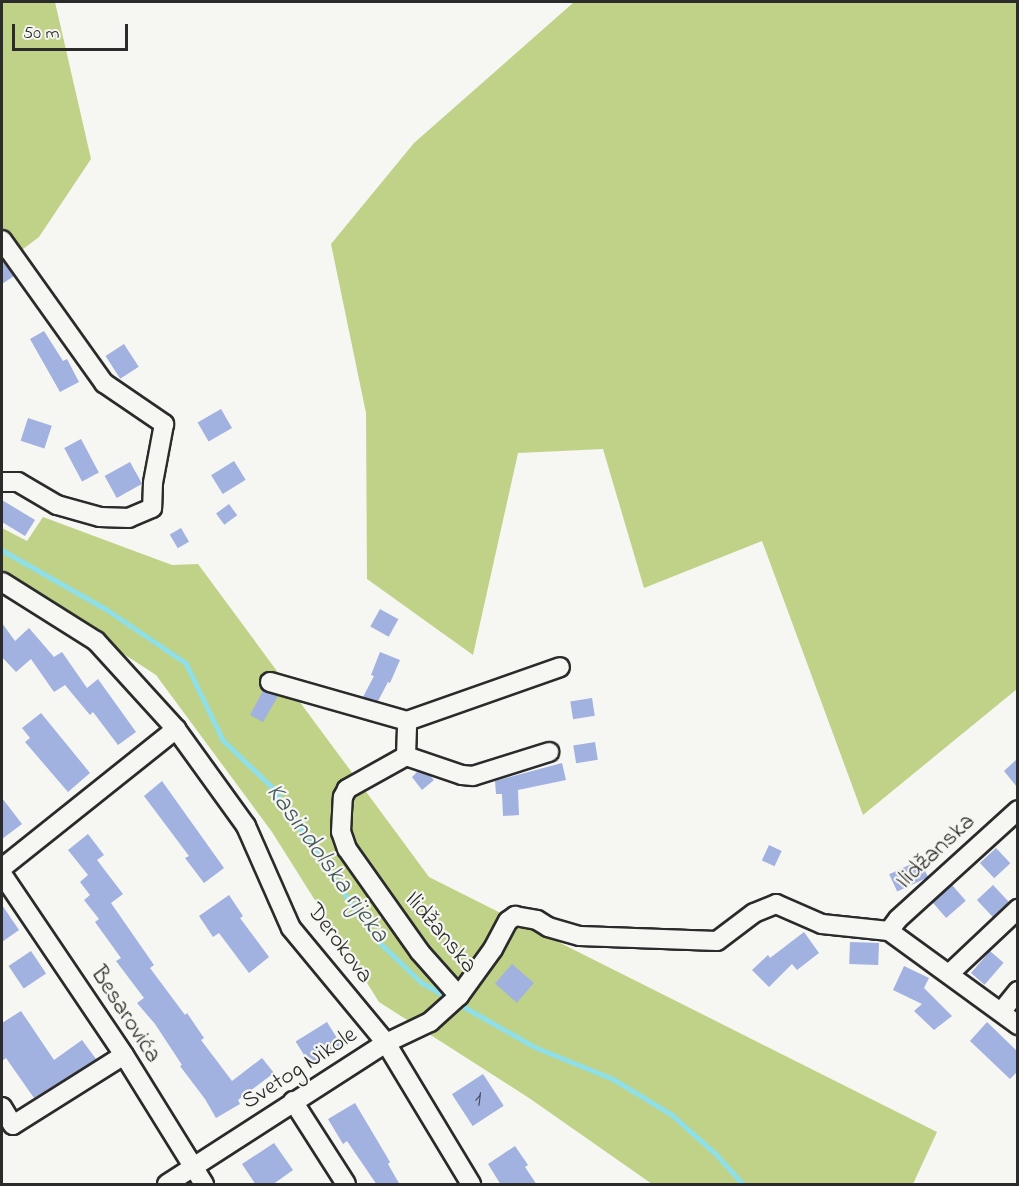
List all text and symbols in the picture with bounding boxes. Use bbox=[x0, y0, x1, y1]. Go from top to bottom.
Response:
scale bar bbox=[15, 12, 130, 50]
text: 50 m bbox=[23, 21, 60, 47]
water label: Kasindolska rijeka bbox=[258, 778, 394, 950]
street label: Ilidžanska bbox=[890, 808, 982, 896]
street label: Ilidžanska bbox=[397, 886, 483, 980]
street label: Derokova bbox=[300, 898, 378, 990]
street label: Besarovića bbox=[83, 961, 167, 1069]
street label: Svetog Nikole bbox=[237, 1021, 363, 1117]
house number: 1 bbox=[475, 1087, 481, 1113]

